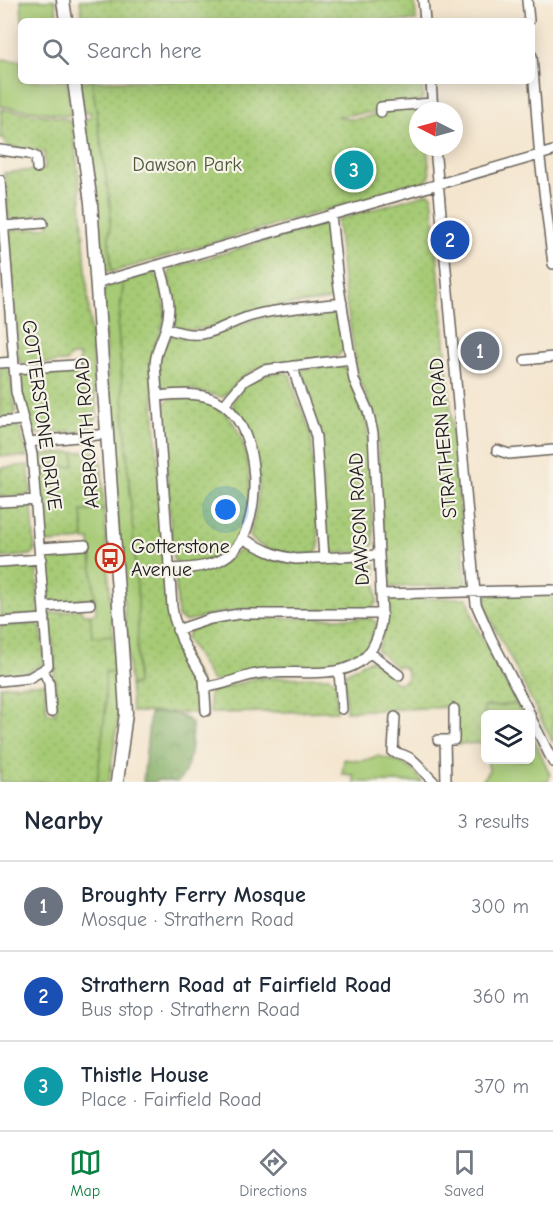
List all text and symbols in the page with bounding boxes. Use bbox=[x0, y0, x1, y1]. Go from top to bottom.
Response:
search box bbox=[18, 18, 535, 84]
icon: search bbox=[39, 35, 72, 68]
text: Search here bbox=[87, 38, 202, 64]
north arrow bbox=[409, 102, 463, 156]
pin: 3 bbox=[334, 148, 374, 192]
park label: Dawson Park bbox=[132, 153, 242, 176]
pin: 2 bbox=[430, 218, 470, 262]
street label: GOTTERSTONE DRIVE bbox=[17, 318, 67, 512]
pin: 1 bbox=[460, 328, 500, 374]
street label: ARBROATH ROAD bbox=[70, 357, 104, 509]
street label: STRATHERN ROAD bbox=[425, 357, 461, 519]
street label: DAWSON ROAD bbox=[344, 452, 374, 586]
your location bbox=[211, 495, 240, 524]
place label: Gotterstone Avenue bbox=[131, 535, 230, 581]
bus stop icon: Gotterstone Avenue bbox=[94, 542, 126, 574]
map controls bbox=[481, 710, 535, 764]
button: layers bbox=[481, 710, 535, 764]
text: Nearby bbox=[24, 806, 103, 836]
text: 3 results bbox=[458, 810, 529, 833]
text: Broughty Ferry Mosque bbox=[81, 882, 306, 908]
text: 1 bbox=[40, 895, 47, 918]
text: 300 m bbox=[471, 895, 529, 918]
text: Mosque · Strathern Road bbox=[81, 908, 294, 931]
text: Strathern Road at Fairfield Road bbox=[81, 972, 392, 998]
text: 2 bbox=[39, 985, 48, 1008]
text: 360 m bbox=[473, 985, 529, 1008]
text: Bus stop · Strathern Road bbox=[81, 998, 300, 1021]
text: Thistle House bbox=[81, 1062, 209, 1088]
text: 3 bbox=[39, 1075, 48, 1098]
text: 370 m bbox=[474, 1075, 529, 1098]
text: Place · Fairfield Road bbox=[81, 1088, 262, 1111]
tab: Map bbox=[69, 1146, 102, 1200]
tab: Directions bbox=[239, 1146, 307, 1200]
tab: Saved bbox=[444, 1146, 484, 1200]

